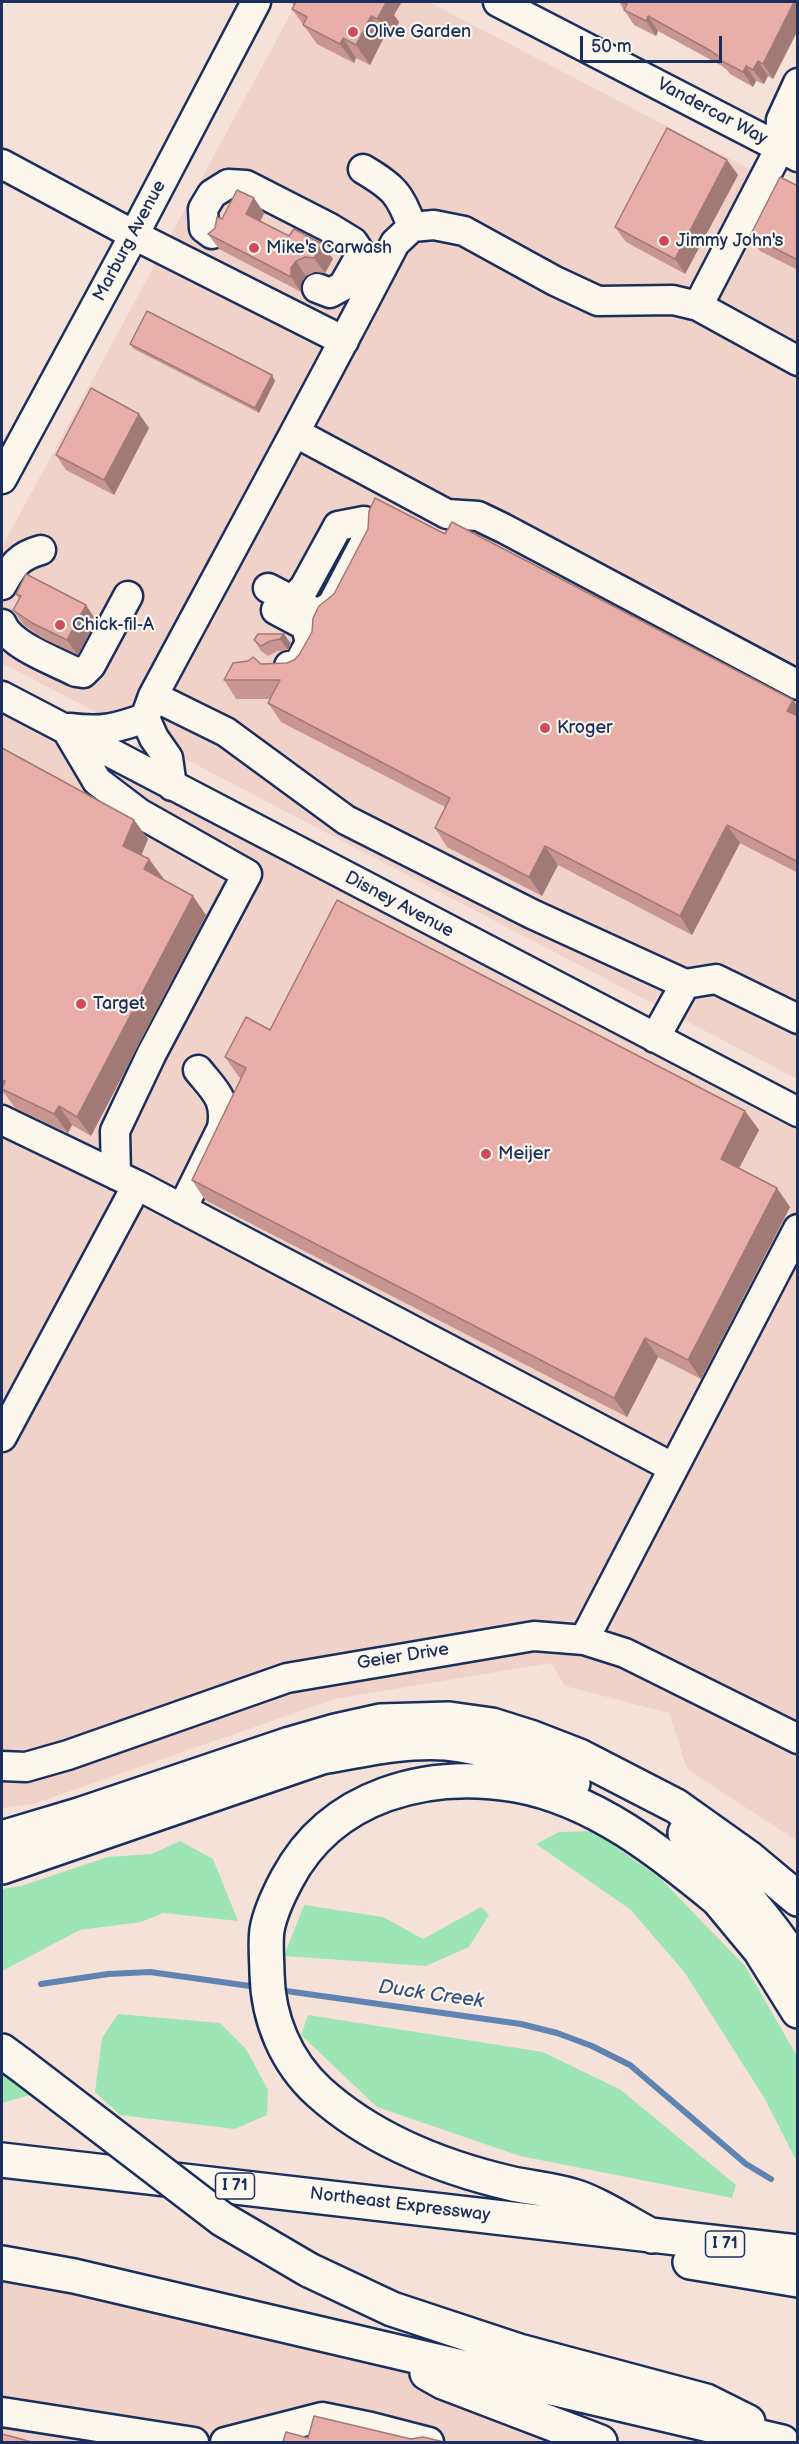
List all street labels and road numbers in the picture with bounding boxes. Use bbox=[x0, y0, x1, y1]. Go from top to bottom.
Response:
street label: Vandercar Way bbox=[653, 74, 771, 150]
street label: Marburg Avenue bbox=[89, 177, 171, 305]
street label: Disney Avenue bbox=[341, 867, 457, 943]
street label: Geier Drive bbox=[356, 1639, 450, 1675]
road number: I 71 bbox=[216, 2173, 254, 2199]
street label: Northeast Expressway bbox=[309, 2183, 491, 2227]
road number: I 71 bbox=[706, 2231, 744, 2257]

